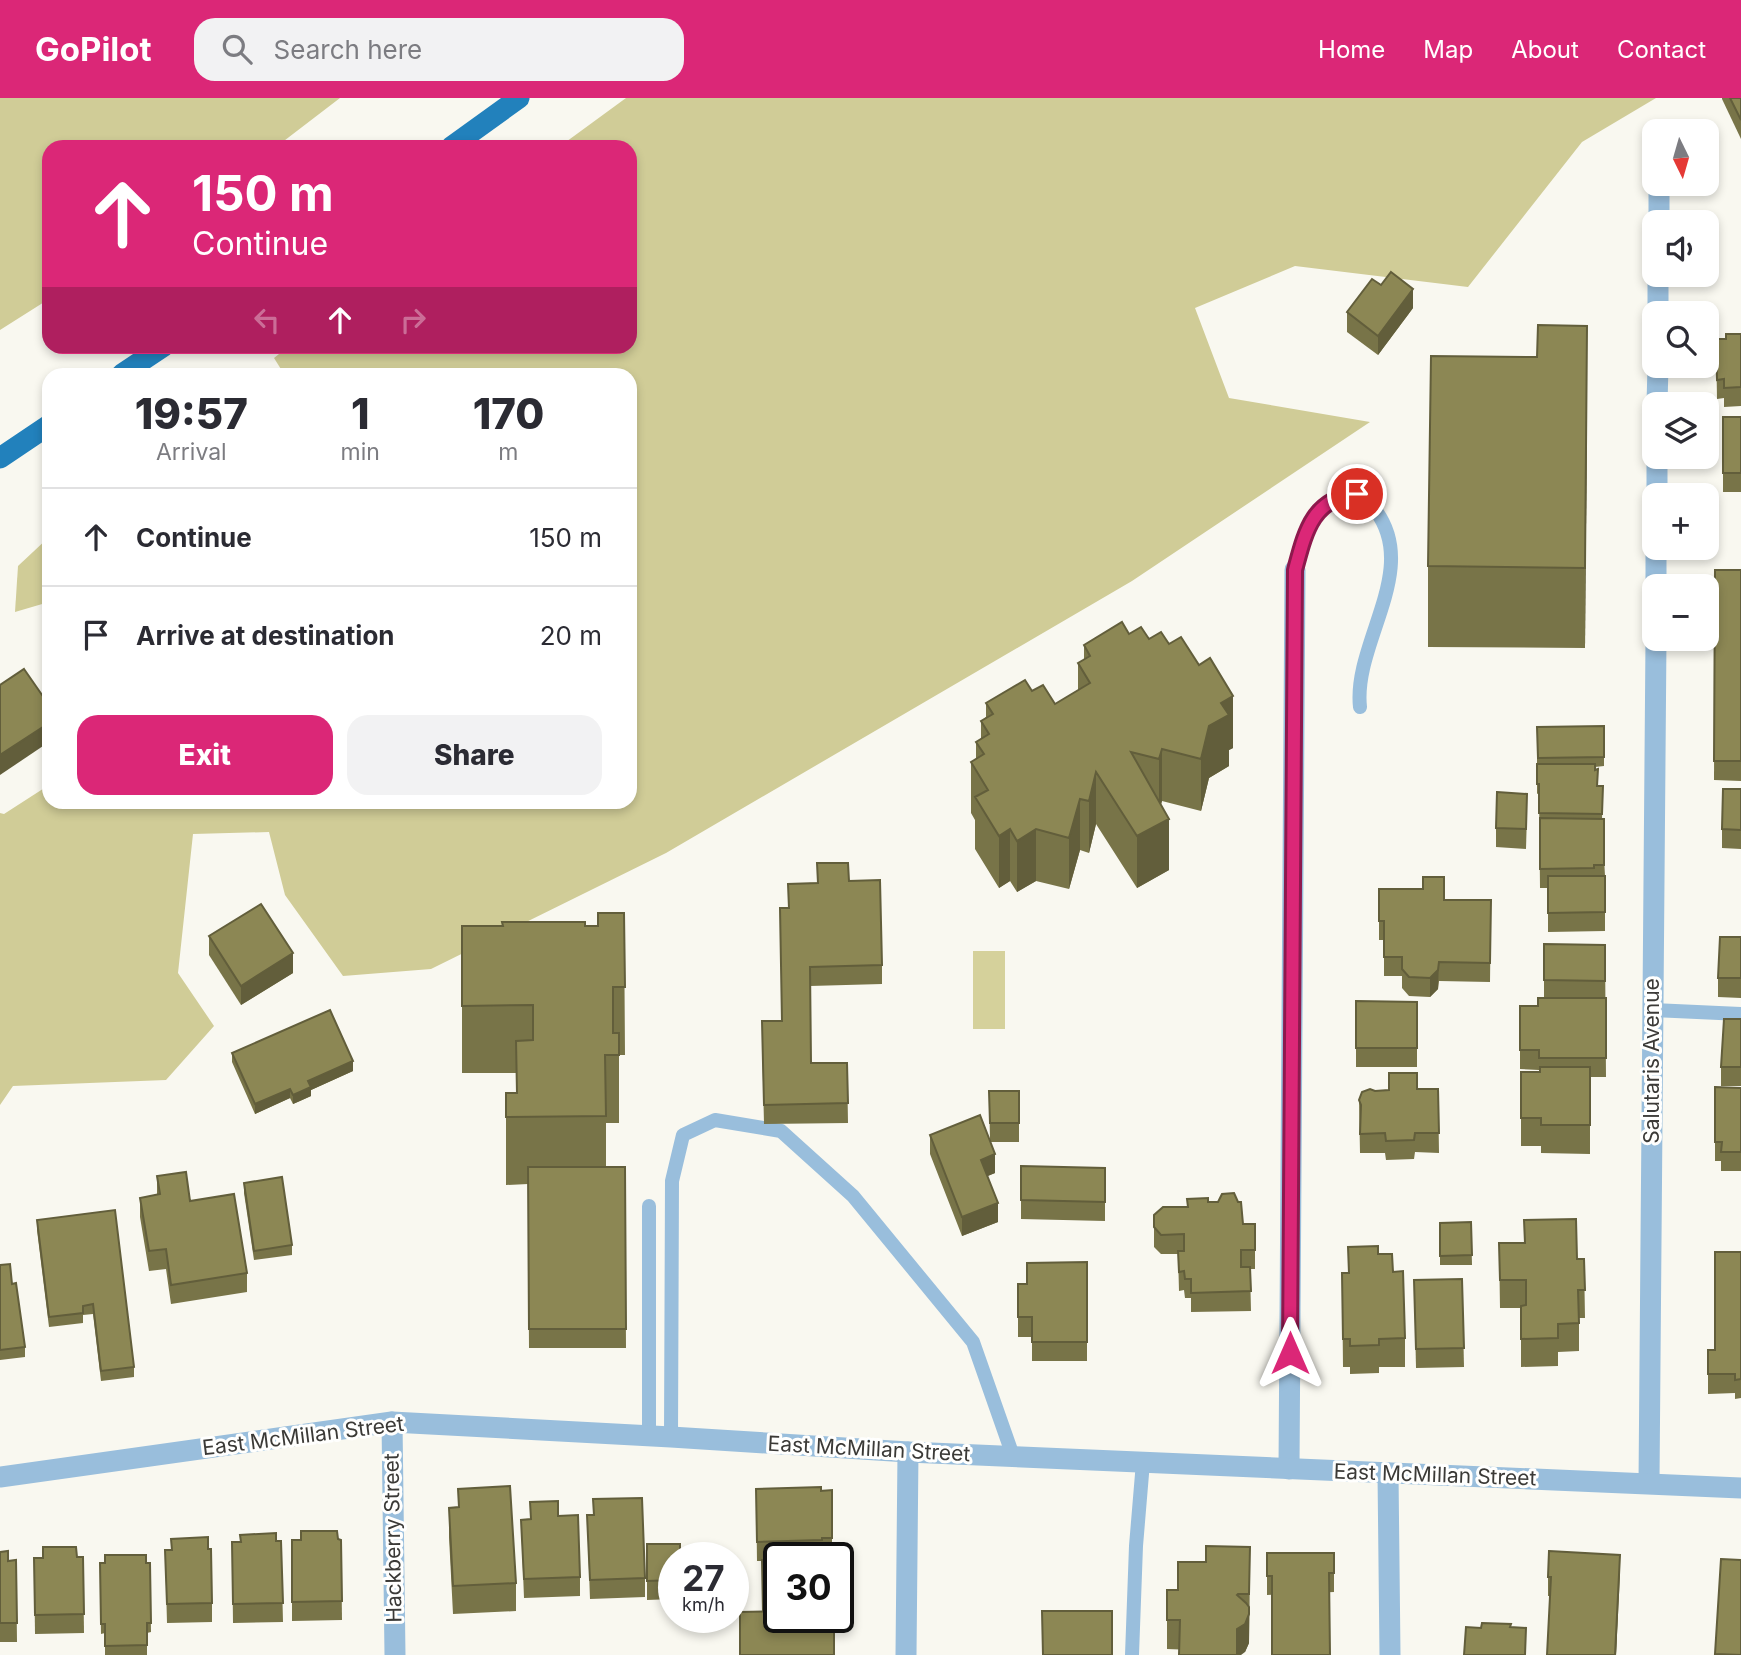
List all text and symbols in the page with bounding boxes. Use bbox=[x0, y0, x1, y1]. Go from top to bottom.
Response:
search box bbox=[194, 18, 684, 81]
text: GoPilot bbox=[35, 29, 152, 69]
icon: search bbox=[218, 30, 256, 68]
text: Search here bbox=[274, 34, 422, 65]
text: Home bbox=[1318, 35, 1385, 64]
text: Map bbox=[1423, 35, 1473, 64]
text: About bbox=[1511, 35, 1579, 64]
text: Contact bbox=[1617, 35, 1706, 64]
north arrow bbox=[1642, 119, 1718, 196]
map controls bbox=[1642, 119, 1719, 651]
text: 150 m bbox=[192, 164, 334, 223]
icon: ahead bbox=[77, 168, 168, 259]
button: sound bbox=[1642, 210, 1719, 287]
text: Continue bbox=[192, 224, 328, 263]
icon: left bbox=[248, 301, 286, 339]
icon: ahead bbox=[321, 301, 359, 339]
icon: right bbox=[394, 301, 432, 339]
button: search bbox=[1642, 301, 1719, 378]
text: 19:57 bbox=[135, 388, 248, 439]
text: 1 bbox=[351, 388, 370, 439]
text: 170 bbox=[473, 388, 544, 439]
button: layers bbox=[1642, 392, 1719, 469]
text: Arrival bbox=[156, 438, 227, 466]
text: min bbox=[341, 438, 380, 466]
text: m bbox=[498, 438, 519, 466]
pin bbox=[1327, 464, 1387, 524]
icon: arrive bbox=[1338, 475, 1376, 513]
button: + bbox=[1642, 483, 1719, 560]
icon: ahead bbox=[77, 518, 115, 556]
text: Continue bbox=[136, 522, 252, 553]
text: 150 m bbox=[529, 522, 602, 553]
button: − bbox=[1642, 574, 1719, 651]
icon: arrive bbox=[77, 616, 115, 654]
text: Arrive at destination bbox=[136, 620, 395, 651]
text: 20 m bbox=[540, 620, 602, 651]
button: Exit bbox=[77, 715, 333, 795]
button: Share bbox=[347, 715, 602, 795]
street label: Salutaris Avenue bbox=[1639, 978, 1664, 1144]
position arrow bbox=[1253, 1316, 1327, 1390]
street label: East McMillan Street bbox=[201, 1411, 405, 1460]
street label: East McMillan Street bbox=[767, 1431, 971, 1466]
street label: Hackberry Street bbox=[379, 1453, 406, 1623]
street label: East McMillan Street bbox=[1333, 1458, 1537, 1491]
speed limit sign: 30 bbox=[763, 1542, 854, 1633]
text: 27 bbox=[682, 1557, 725, 1599]
text: km/h bbox=[682, 1594, 725, 1615]

